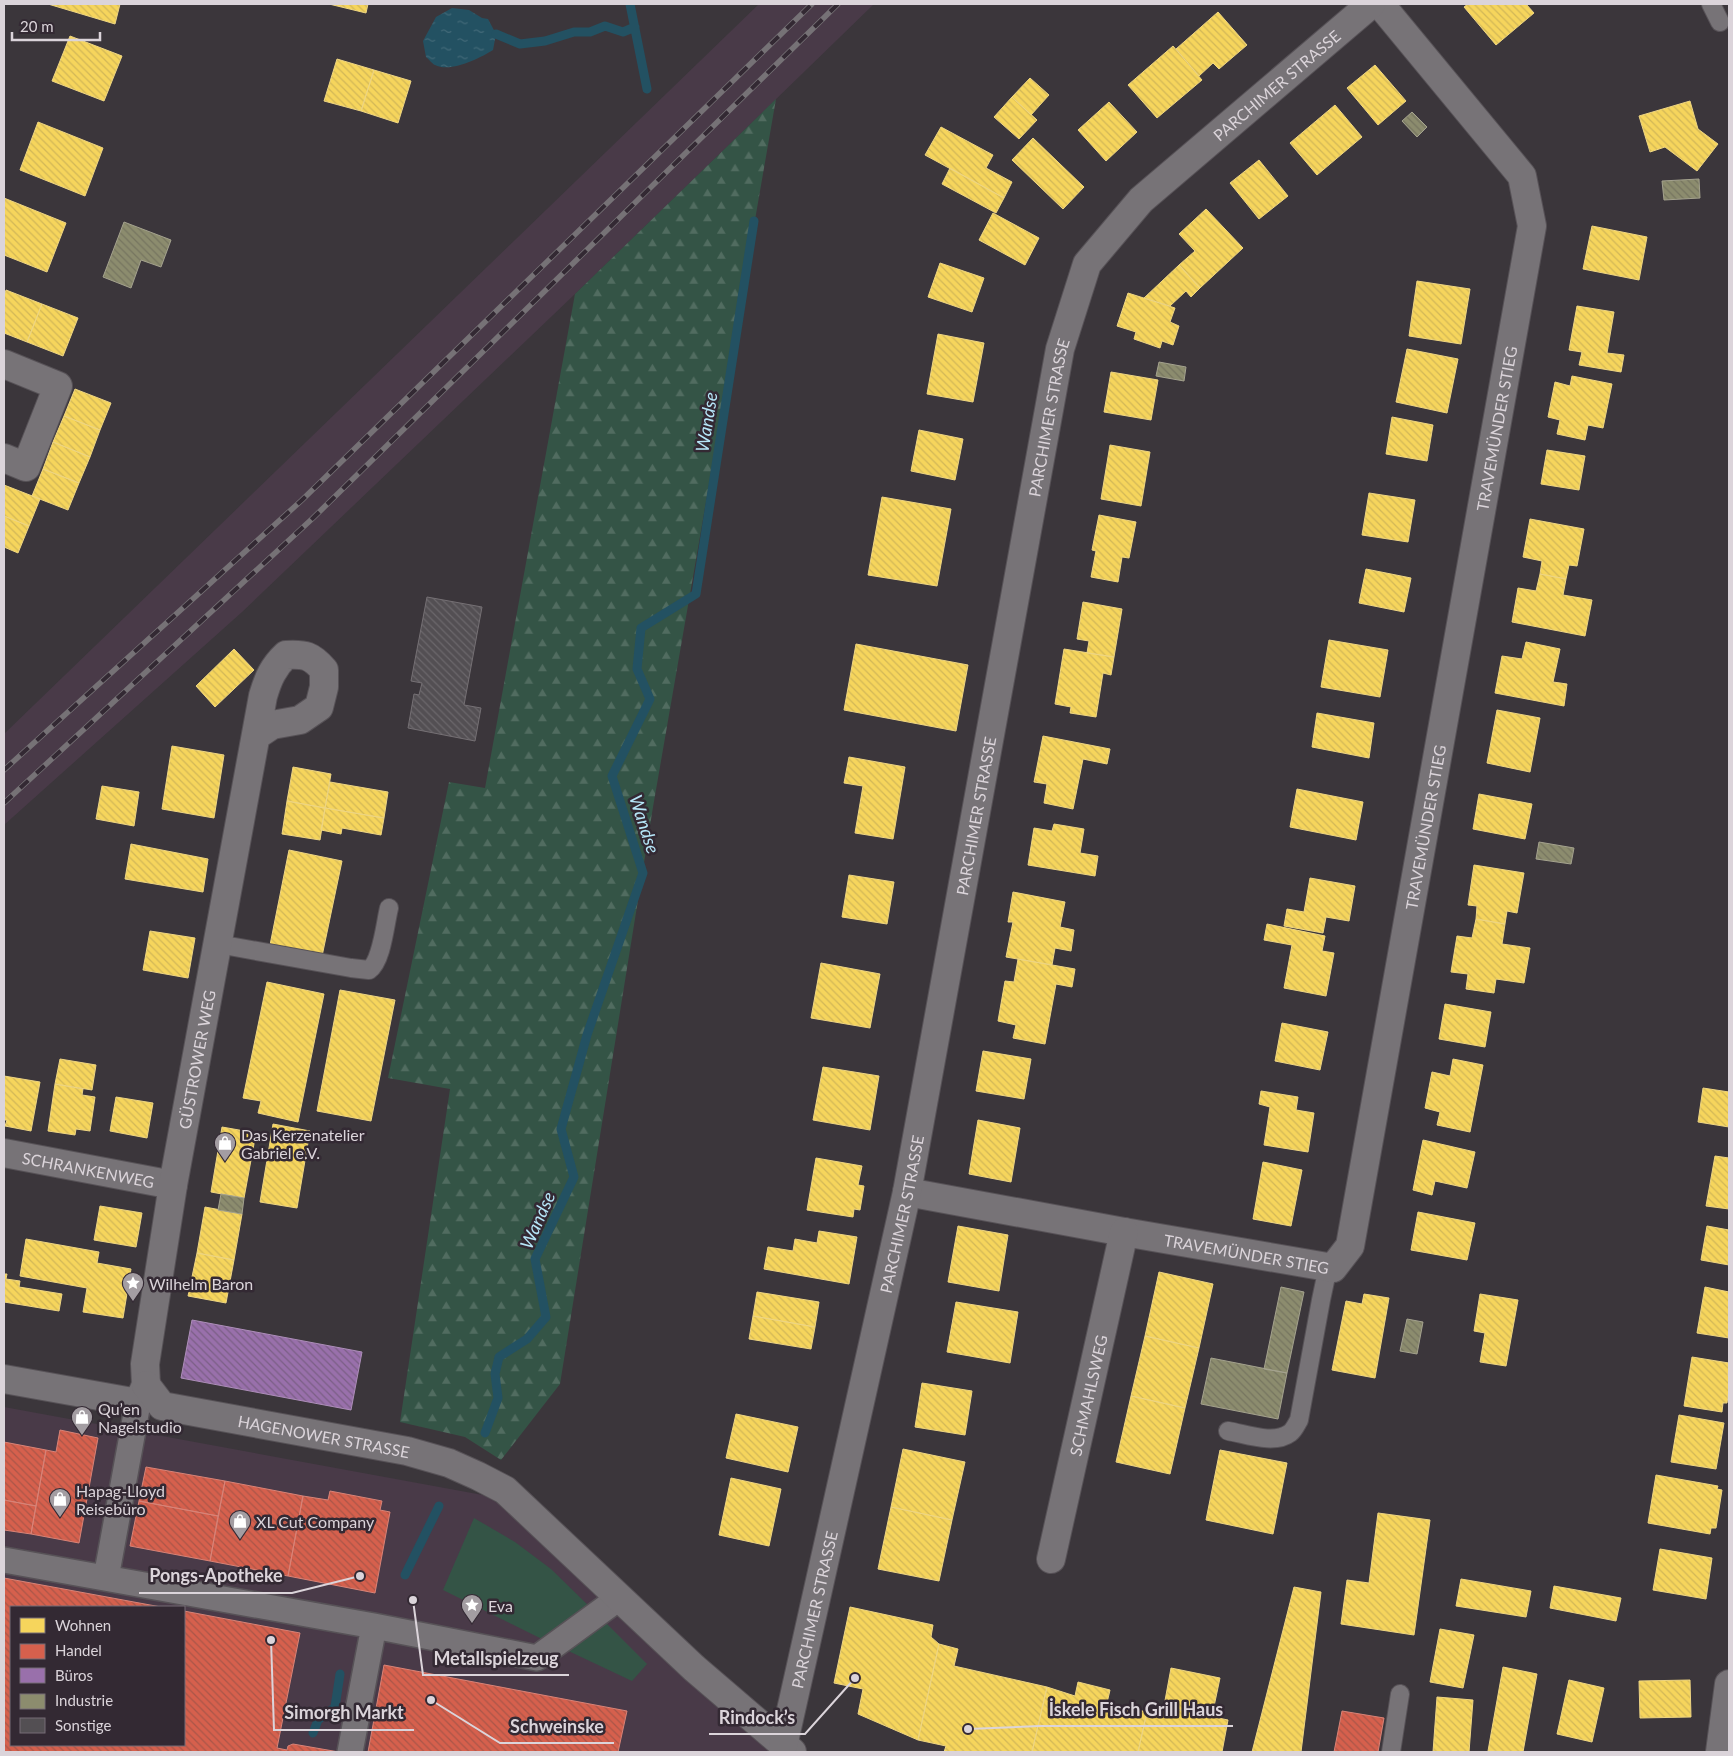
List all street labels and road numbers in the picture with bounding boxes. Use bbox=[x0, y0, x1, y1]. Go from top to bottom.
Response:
street label: PARCHIMER STRASSE bbox=[1209, 25, 1344, 144]
street label: PARCHIMER STRASSE bbox=[1024, 336, 1072, 498]
street label: TRAVEMÜNDER STIEG bbox=[1472, 344, 1520, 512]
street label: PARCHIMER STRASSE bbox=[952, 735, 999, 897]
street label: TRAVEMÜNDER STIEG bbox=[1401, 743, 1449, 911]
street label: GÜSTROWER WEG bbox=[174, 988, 218, 1130]
street label: PARCHIMER STRASSE bbox=[875, 1134, 927, 1295]
street label: SCHRANKENWEG bbox=[21, 1147, 156, 1191]
street label: TRAVEMÜNDER STIEG bbox=[1162, 1230, 1331, 1277]
street label: SCHMAHLSWEG bbox=[1065, 1333, 1110, 1457]
street label: HAGENOWER STRASSE bbox=[237, 1411, 411, 1461]
street label: PARCHIMER STRASSE bbox=[787, 1529, 840, 1690]

